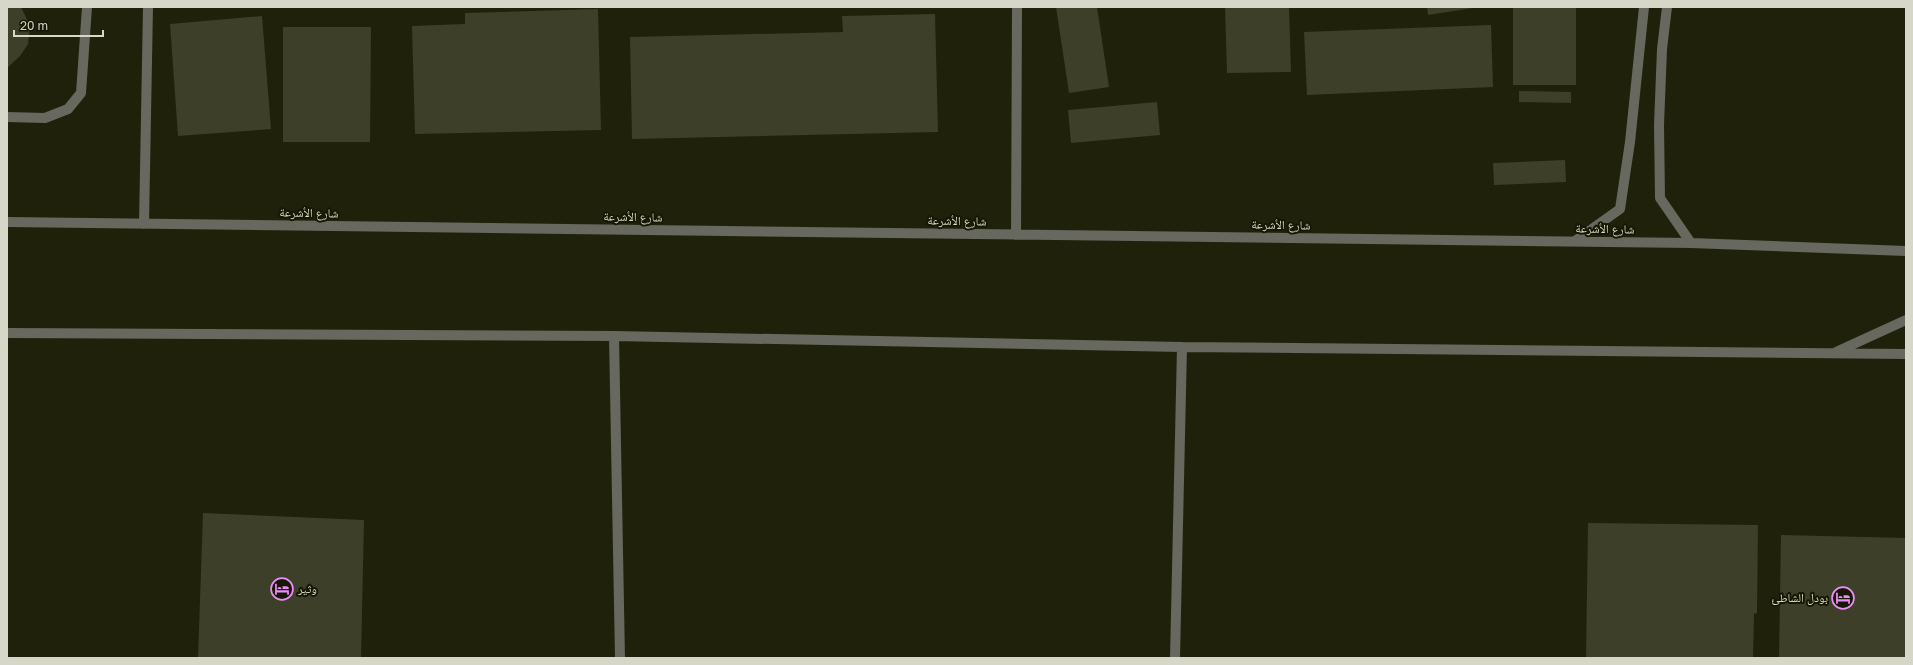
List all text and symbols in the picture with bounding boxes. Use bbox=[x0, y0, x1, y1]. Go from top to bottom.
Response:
scale bar bbox=[14, 12, 103, 38]
text: 20 m bbox=[20, 18, 48, 33]
street label: شارع الأشرعة bbox=[279, 204, 339, 222]
street label: شارع الأشرعة bbox=[603, 208, 663, 226]
street label: شارع الأشرعة bbox=[927, 212, 987, 230]
street label: شارع الأشرعة bbox=[1251, 216, 1311, 234]
street label: شارع الأشرعة bbox=[1575, 220, 1635, 238]
hotel icon: وثير bbox=[269, 576, 295, 602]
place label: وثير bbox=[297, 581, 317, 596]
hotel icon: بودل الشاطئ bbox=[1830, 585, 1856, 611]
place label: بودل الشاطئ bbox=[1771, 590, 1828, 605]

